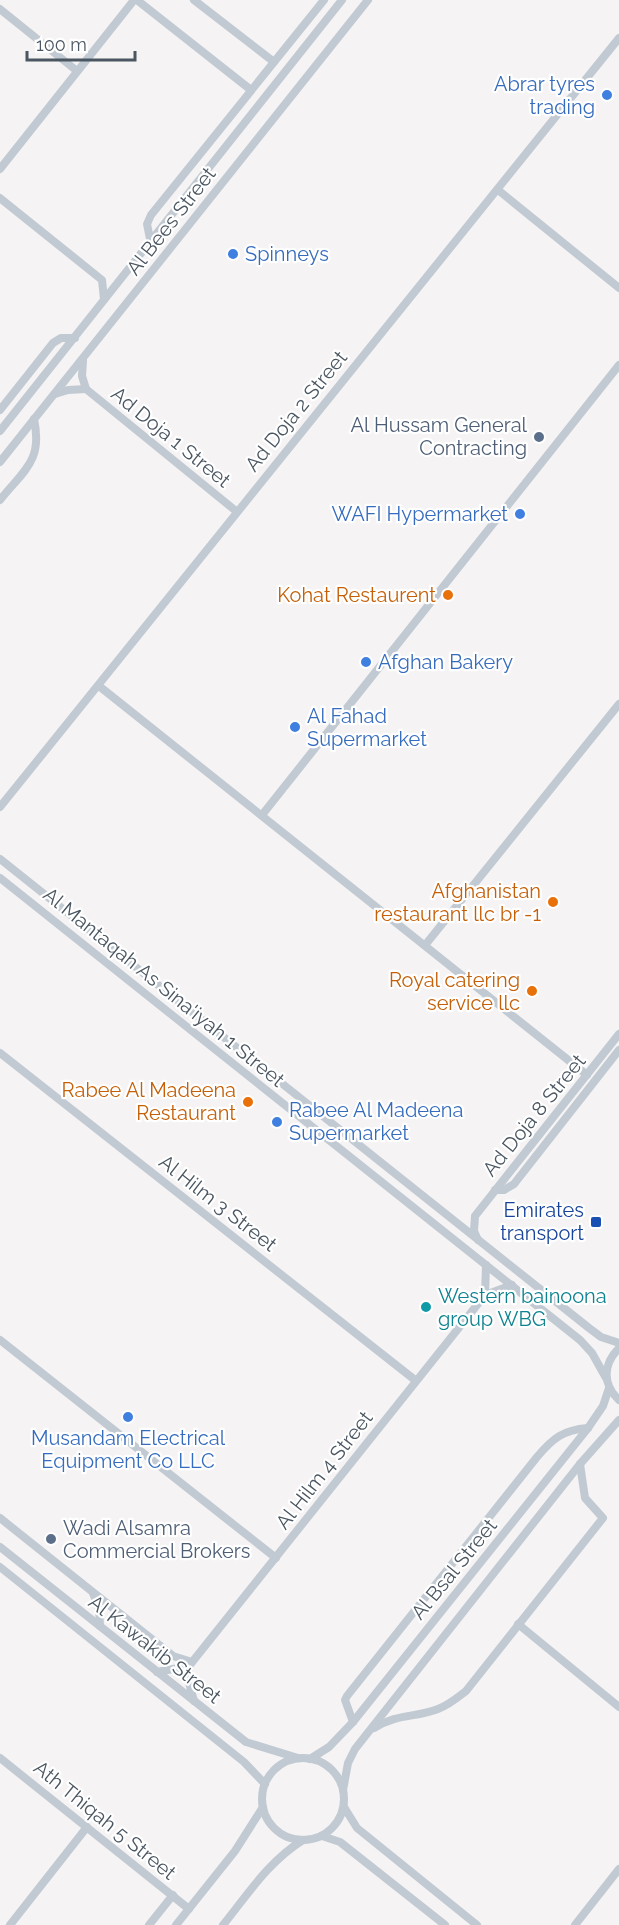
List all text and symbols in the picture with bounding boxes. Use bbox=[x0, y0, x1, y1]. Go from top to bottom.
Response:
scale bar bbox=[27, 24, 135, 62]
text: 100 m bbox=[36, 34, 87, 55]
place label: Abrar tyres trading bbox=[494, 72, 595, 119]
marker: Abrar tyres trading bbox=[600, 88, 614, 102]
street label: Al Bees Street bbox=[121, 162, 221, 280]
place label: Spinneys bbox=[245, 242, 329, 266]
marker: Spinneys bbox=[226, 247, 240, 261]
street label: Ad Doja 2 Street bbox=[240, 346, 352, 476]
street label: Ad Doja 1 Street bbox=[106, 382, 236, 493]
place label: Al Hussam General Contracting bbox=[350, 413, 528, 460]
marker: Al Hussam General Contracting bbox=[532, 430, 546, 444]
place label: WAFI Hypermarket bbox=[332, 502, 508, 526]
marker: WAFI Hypermarket bbox=[513, 507, 527, 521]
place label: Kohat Restaurent bbox=[277, 583, 436, 607]
marker: Kohat Restaurent bbox=[441, 588, 455, 602]
place label: Afghan Bakery bbox=[378, 650, 513, 674]
marker: Afghan Bakery bbox=[359, 655, 373, 669]
place label: Al Fahad Supermarket bbox=[307, 704, 427, 751]
marker: Al Fahad Supermarket bbox=[288, 720, 302, 734]
place label: Afghanistan restaurant llc br -1 bbox=[374, 879, 541, 926]
street label: Al Mantaqah As Sina'iyah 1 Street bbox=[39, 882, 290, 1092]
marker: Afghanistan restaurant llc br -1 bbox=[546, 895, 560, 909]
place label: Royal catering service llc bbox=[389, 968, 520, 1015]
marker: Royal catering service llc bbox=[525, 984, 539, 998]
street label: Ad Doja 8 Street bbox=[478, 1049, 591, 1181]
place label: Rabee Al Madeena Restaurant bbox=[62, 1078, 236, 1125]
marker: Rabee Al Madeena Restaurant bbox=[241, 1095, 255, 1109]
place label: Rabee Al Madeena Supermarket bbox=[289, 1098, 463, 1145]
marker: Rabee Al Madeena Supermarket bbox=[270, 1115, 284, 1129]
street label: Al Hilm 3 Street bbox=[154, 1150, 282, 1257]
place label: Emirates transport bbox=[500, 1198, 584, 1245]
marker: Emirates transport bbox=[589, 1215, 603, 1229]
place label: Western bainoona group WBG bbox=[438, 1284, 607, 1331]
marker: Western bainoona group WBG bbox=[419, 1300, 433, 1314]
street label: Al Hilm 4 Street bbox=[271, 1406, 378, 1534]
marker: Musandam Electrical Equipment Co LLC bbox=[121, 1410, 135, 1424]
place label: Musandam Electrical Equipment Co LLC bbox=[31, 1426, 226, 1473]
street label: Al Bsal Street bbox=[406, 1514, 502, 1624]
place label: Wadi Alsamra Commercial Brokers bbox=[63, 1516, 250, 1563]
marker: Wadi Alsamra Commercial Brokers bbox=[44, 1532, 58, 1546]
street label: Al Kawakib Street bbox=[84, 1590, 226, 1708]
street label: Ath Thiqah 5 Street bbox=[29, 1755, 181, 1885]

